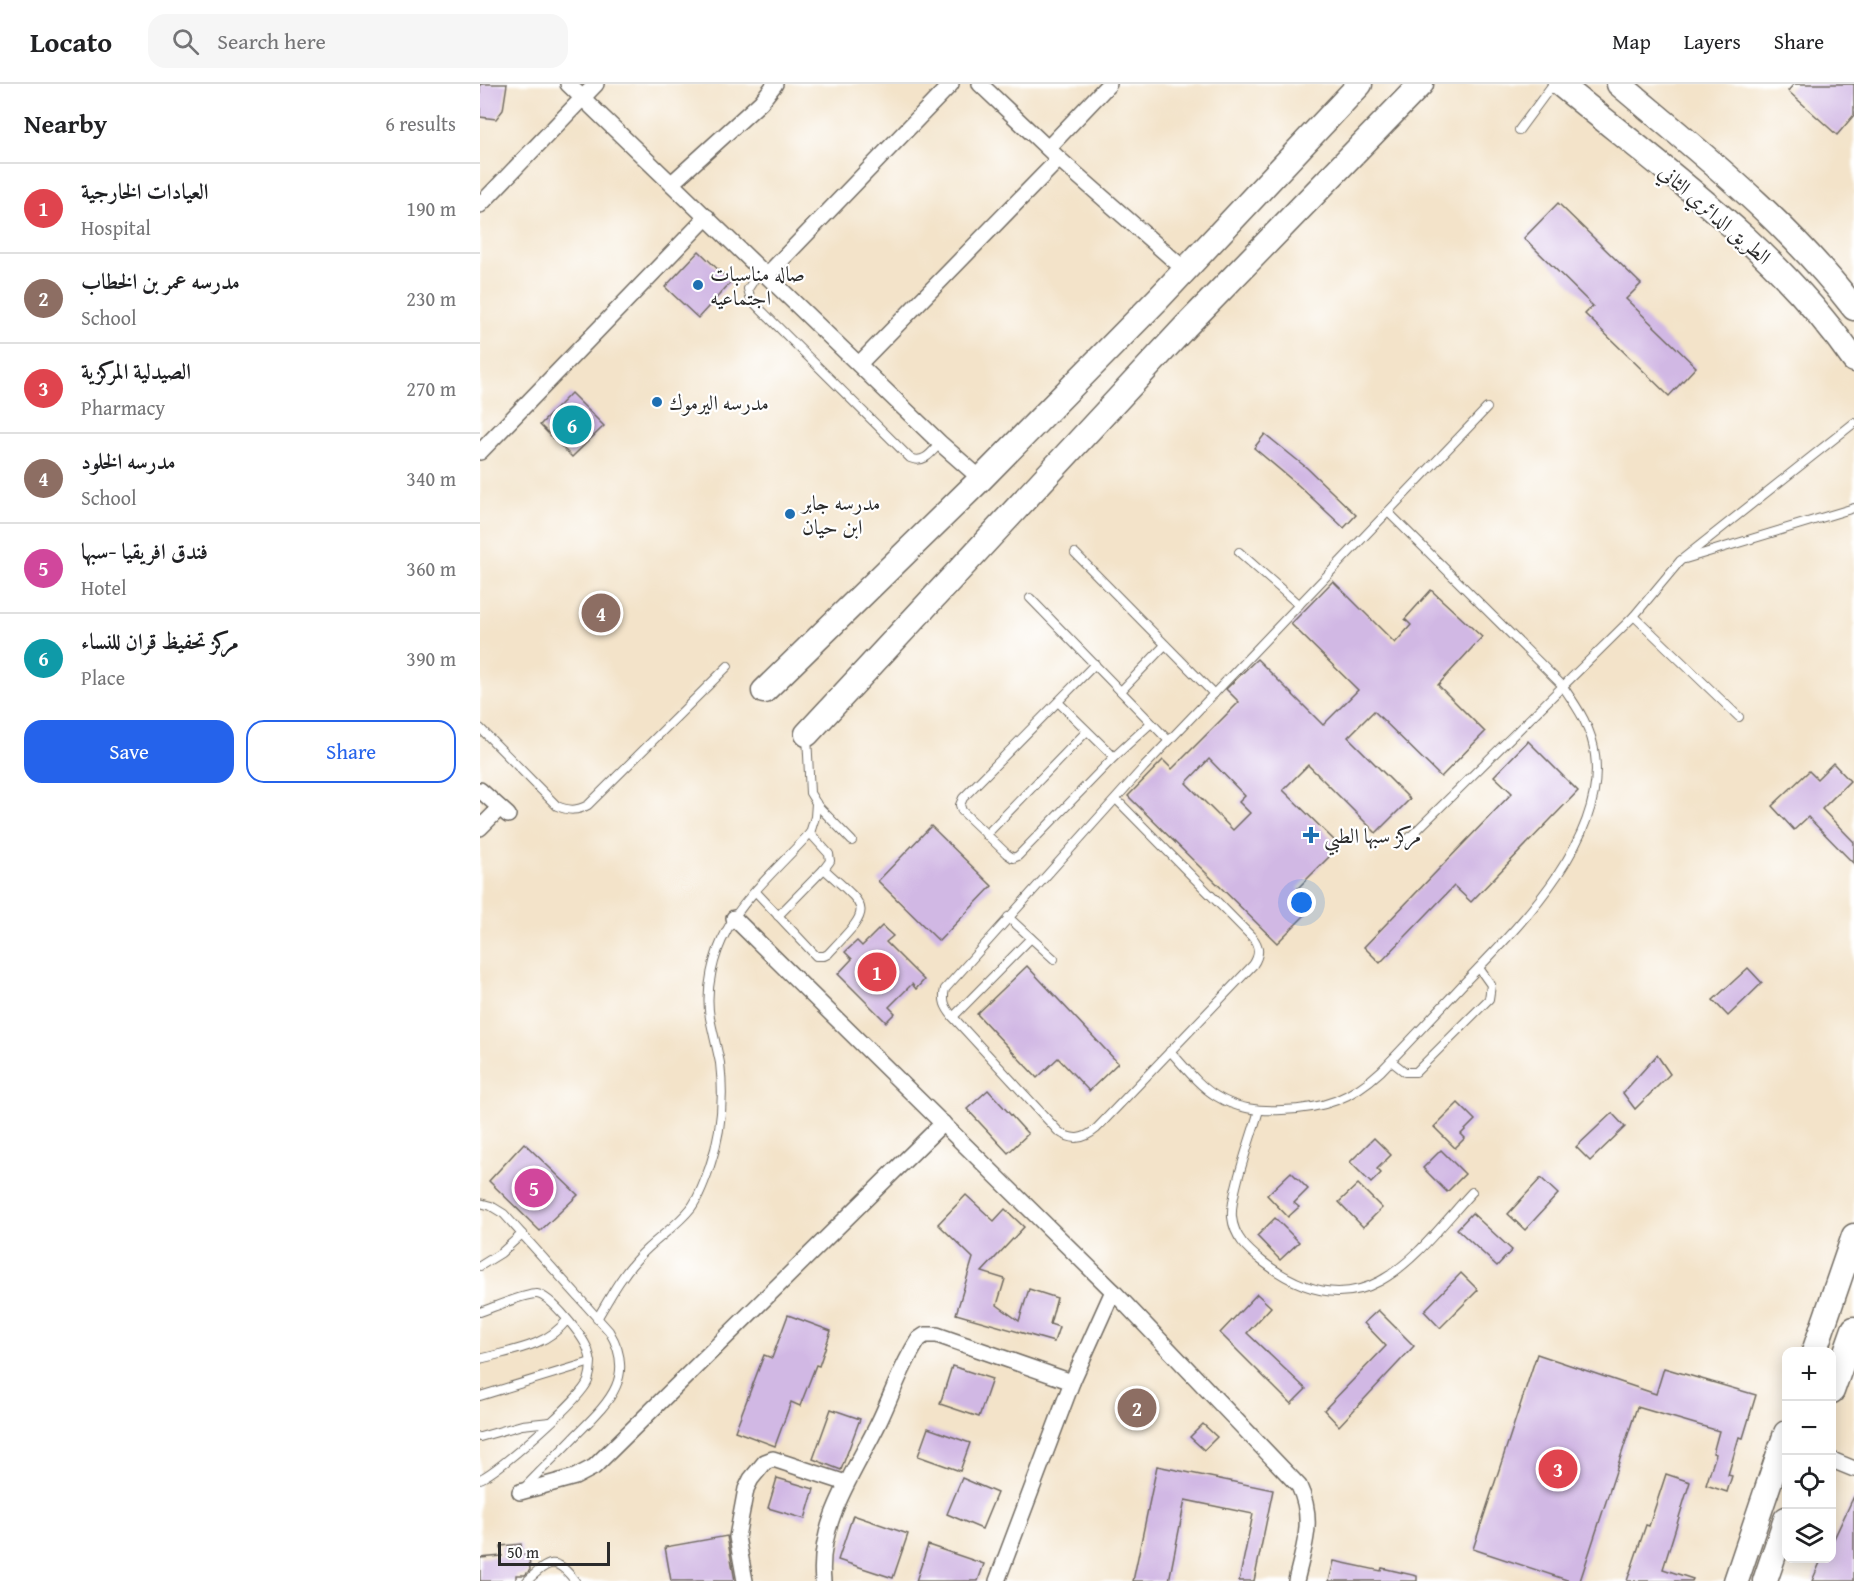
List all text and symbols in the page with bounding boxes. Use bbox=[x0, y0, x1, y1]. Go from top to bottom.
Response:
search box bbox=[148, 14, 568, 68]
text: Locato bbox=[30, 21, 112, 62]
icon: search bbox=[169, 25, 202, 58]
text: Search here bbox=[217, 25, 326, 57]
text: Map bbox=[1612, 26, 1651, 57]
text: Layers bbox=[1684, 26, 1741, 57]
text: Share bbox=[1774, 26, 1824, 57]
text: Nearby bbox=[24, 104, 107, 143]
text: 6 results bbox=[385, 109, 456, 138]
street label: الطريق الدائري الثاني bbox=[1651, 156, 1778, 273]
text: العيادات الخارجية bbox=[81, 175, 209, 207]
text: 1 bbox=[38, 194, 49, 223]
text: 190 m bbox=[406, 194, 456, 223]
text: Hospital bbox=[81, 213, 151, 242]
place label: صاله مناسبات اجتماعيه bbox=[710, 258, 805, 313]
text: مدرسه عمر بن الخطاب bbox=[81, 265, 240, 297]
marker: صاله مناسبات اجتماعيه bbox=[691, 278, 705, 292]
text: 2 bbox=[38, 284, 49, 313]
text: 230 m bbox=[406, 284, 456, 313]
text: School bbox=[81, 303, 137, 332]
text: الصيدلية المركزية bbox=[81, 355, 191, 387]
text: 3 bbox=[38, 374, 49, 403]
text: 270 m bbox=[406, 374, 456, 403]
place label: مدرسه اليرموك bbox=[669, 387, 769, 418]
text: Pharmacy bbox=[81, 393, 165, 422]
marker: مدرسه اليرموك bbox=[650, 395, 664, 409]
pin: 6 bbox=[552, 402, 592, 448]
text: مدرسه الخلود bbox=[81, 445, 176, 477]
text: 4 bbox=[38, 464, 49, 493]
text: 340 m bbox=[406, 464, 456, 493]
text: School bbox=[81, 483, 137, 512]
place label: مدرسه جابر ابن حيان bbox=[800, 487, 880, 542]
marker: مدرسه جابر ابن حيان bbox=[783, 507, 797, 521]
text: فندق افريقيا -سبها bbox=[81, 535, 208, 567]
text: 5 bbox=[38, 554, 49, 583]
text: 360 m bbox=[406, 554, 456, 583]
text: Hotel bbox=[81, 573, 127, 602]
pin: 4 bbox=[582, 590, 620, 636]
text: مركز تحفيظ قران للنساء bbox=[81, 625, 239, 657]
text: 6 bbox=[38, 644, 49, 673]
text: 390 m bbox=[406, 644, 456, 673]
text: Place bbox=[81, 663, 125, 692]
button: Save bbox=[24, 720, 234, 783]
button: Share bbox=[246, 720, 456, 783]
place label: مركز سبها الطبي bbox=[1324, 820, 1421, 856]
marker: مركز سبها الطبي bbox=[1302, 826, 1320, 844]
your location bbox=[1287, 888, 1316, 917]
pin: 1 bbox=[858, 950, 896, 994]
pin: 5 bbox=[514, 1166, 554, 1210]
map controls bbox=[1782, 1347, 1836, 1563]
button: + bbox=[1782, 1347, 1836, 1401]
pin: 2 bbox=[1118, 1386, 1156, 1430]
button: − bbox=[1782, 1401, 1836, 1455]
pin: 3 bbox=[1538, 1446, 1578, 1492]
button: locate bbox=[1782, 1455, 1836, 1509]
button: layers bbox=[1782, 1509, 1836, 1563]
scale bar bbox=[498, 1539, 610, 1566]
text: 50 m bbox=[507, 1540, 539, 1564]

